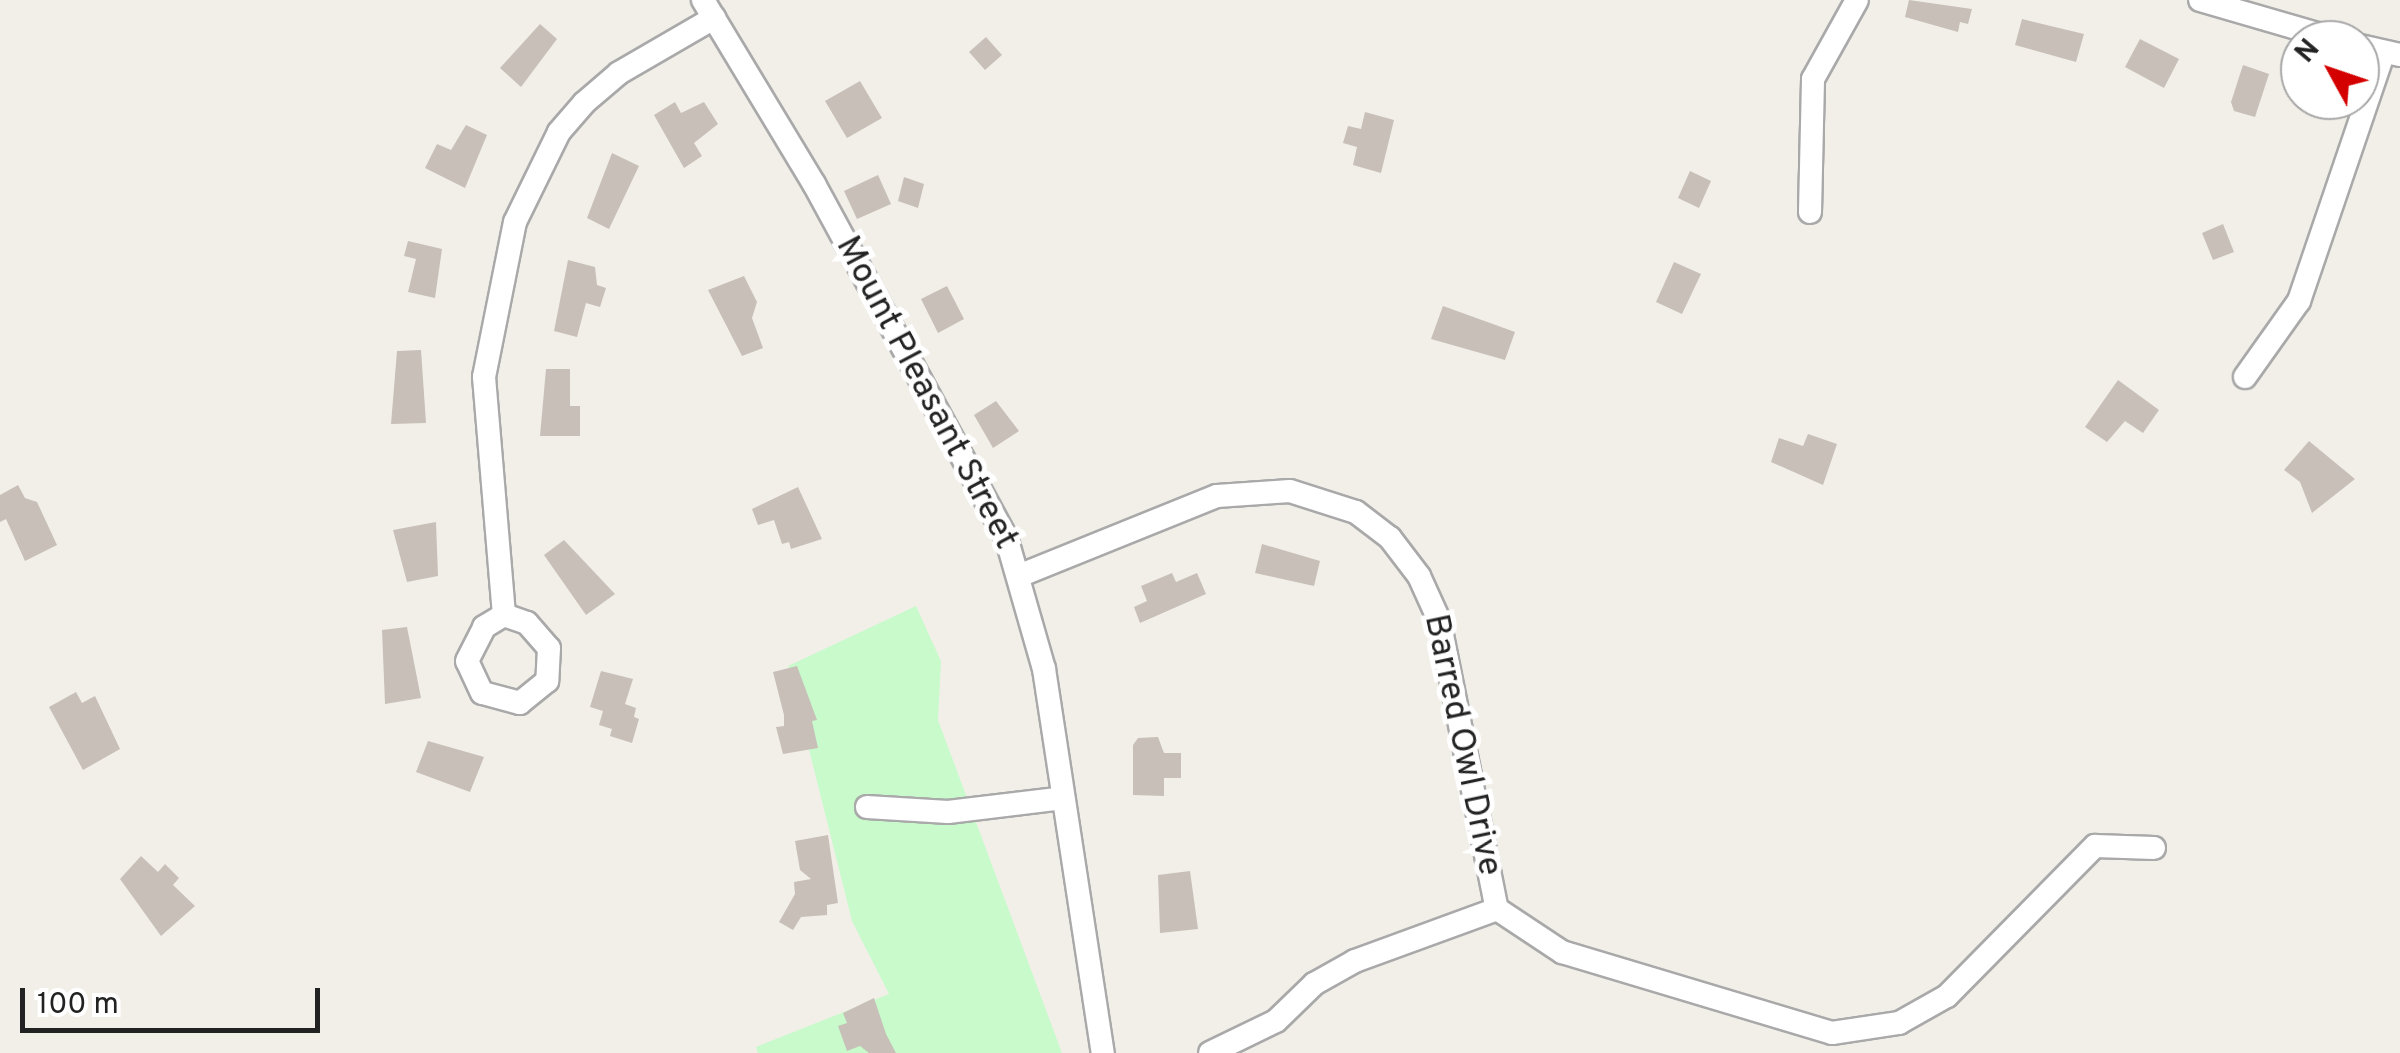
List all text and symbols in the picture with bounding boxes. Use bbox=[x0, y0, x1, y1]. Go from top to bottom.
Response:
north arrow bbox=[2280, 20, 2380, 120]
text: N bbox=[2288, 33, 2329, 71]
street label: Mount Pleasant Street bbox=[826, 229, 1026, 557]
street label: Barred Owl Drive bbox=[1414, 610, 1510, 880]
scale bar bbox=[25, 968, 325, 1030]
text: 100 m bbox=[37, 987, 119, 1024]

